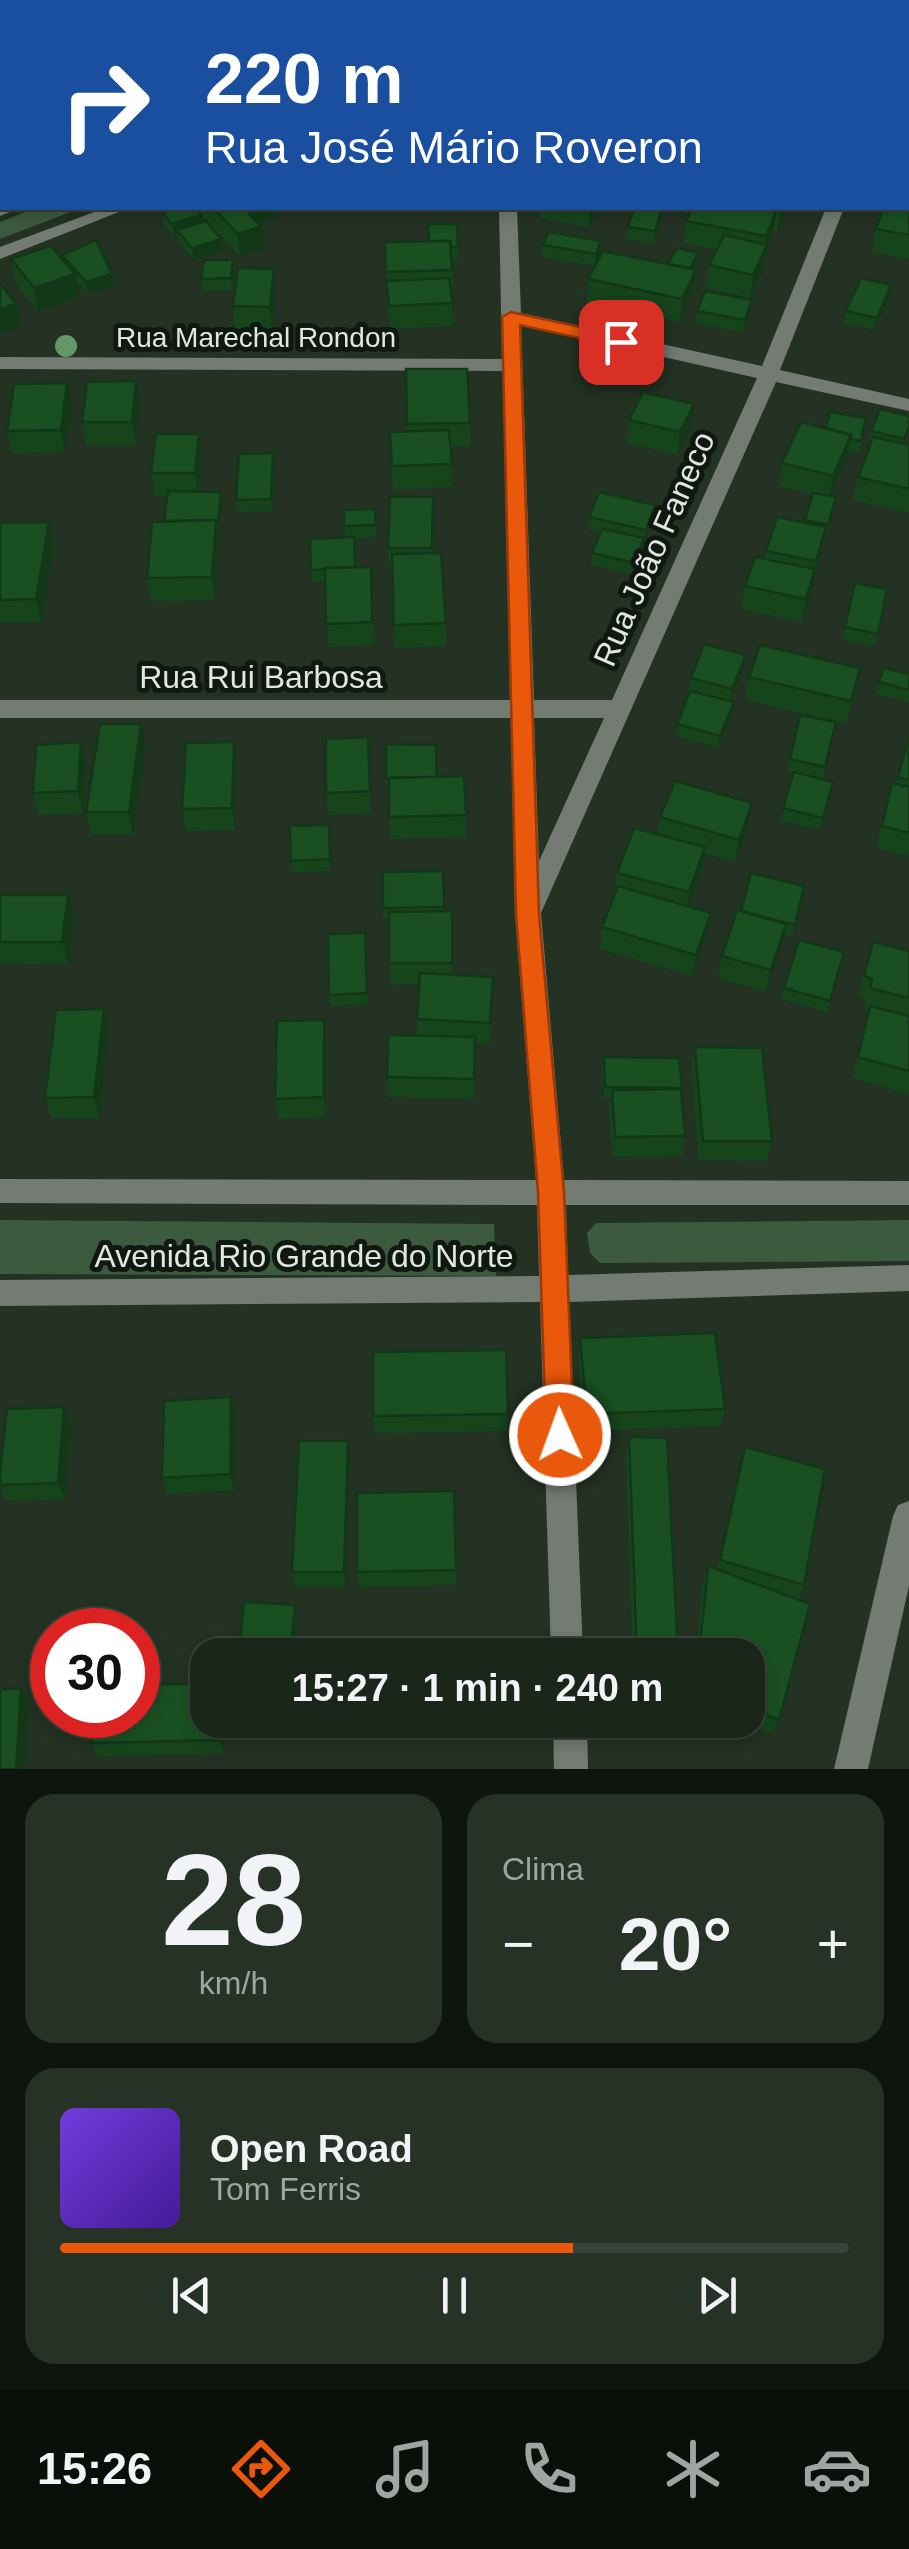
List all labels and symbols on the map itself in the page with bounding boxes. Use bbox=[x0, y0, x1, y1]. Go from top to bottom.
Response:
pin bbox=[579, 300, 664, 385]
street label: Rua Marechal Rondon bbox=[116, 322, 396, 353]
street label: Rua João Faneco bbox=[586, 426, 722, 672]
street label: Rua Rui Barbosa bbox=[139, 659, 383, 695]
street label: Avenida Rio Grande do Norte bbox=[94, 1238, 514, 1274]
position arrow bbox=[508, 1383, 612, 1487]
speed limit sign: 30 bbox=[30, 1608, 160, 1738]

